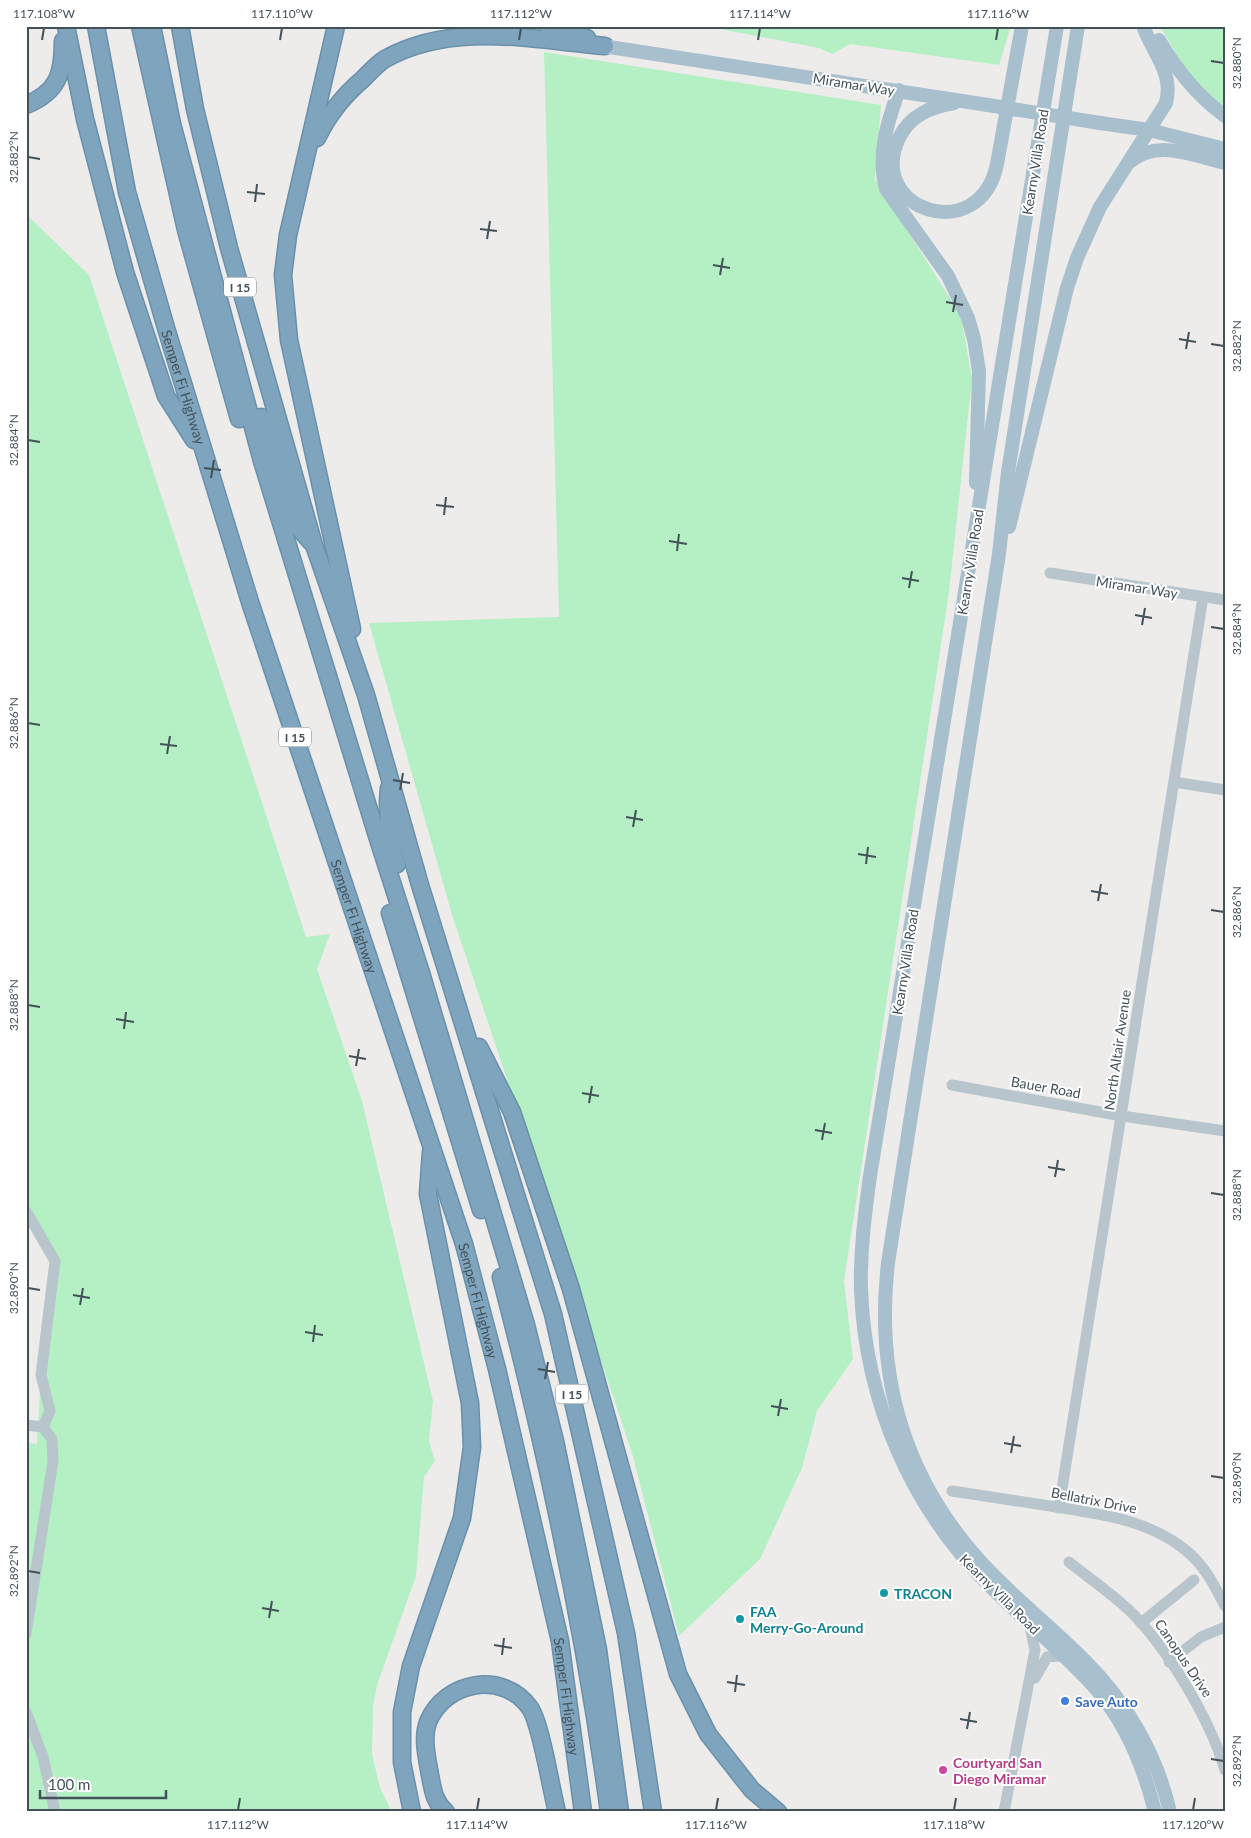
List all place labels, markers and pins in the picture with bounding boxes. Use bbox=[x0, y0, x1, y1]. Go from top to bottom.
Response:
place label: TRACON bbox=[894, 1585, 952, 1602]
marker: TRACON bbox=[878, 1587, 890, 1599]
place label: FAA Merry-Go-Around bbox=[750, 1603, 863, 1636]
marker: FAA Merry-Go-Around bbox=[734, 1613, 746, 1625]
place label: Save Auto bbox=[1075, 1693, 1138, 1710]
marker: Save Auto bbox=[1059, 1695, 1071, 1707]
place label: Courtyard San Diego Miramar bbox=[953, 1754, 1047, 1787]
marker: Courtyard San Diego Miramar bbox=[937, 1764, 949, 1776]

